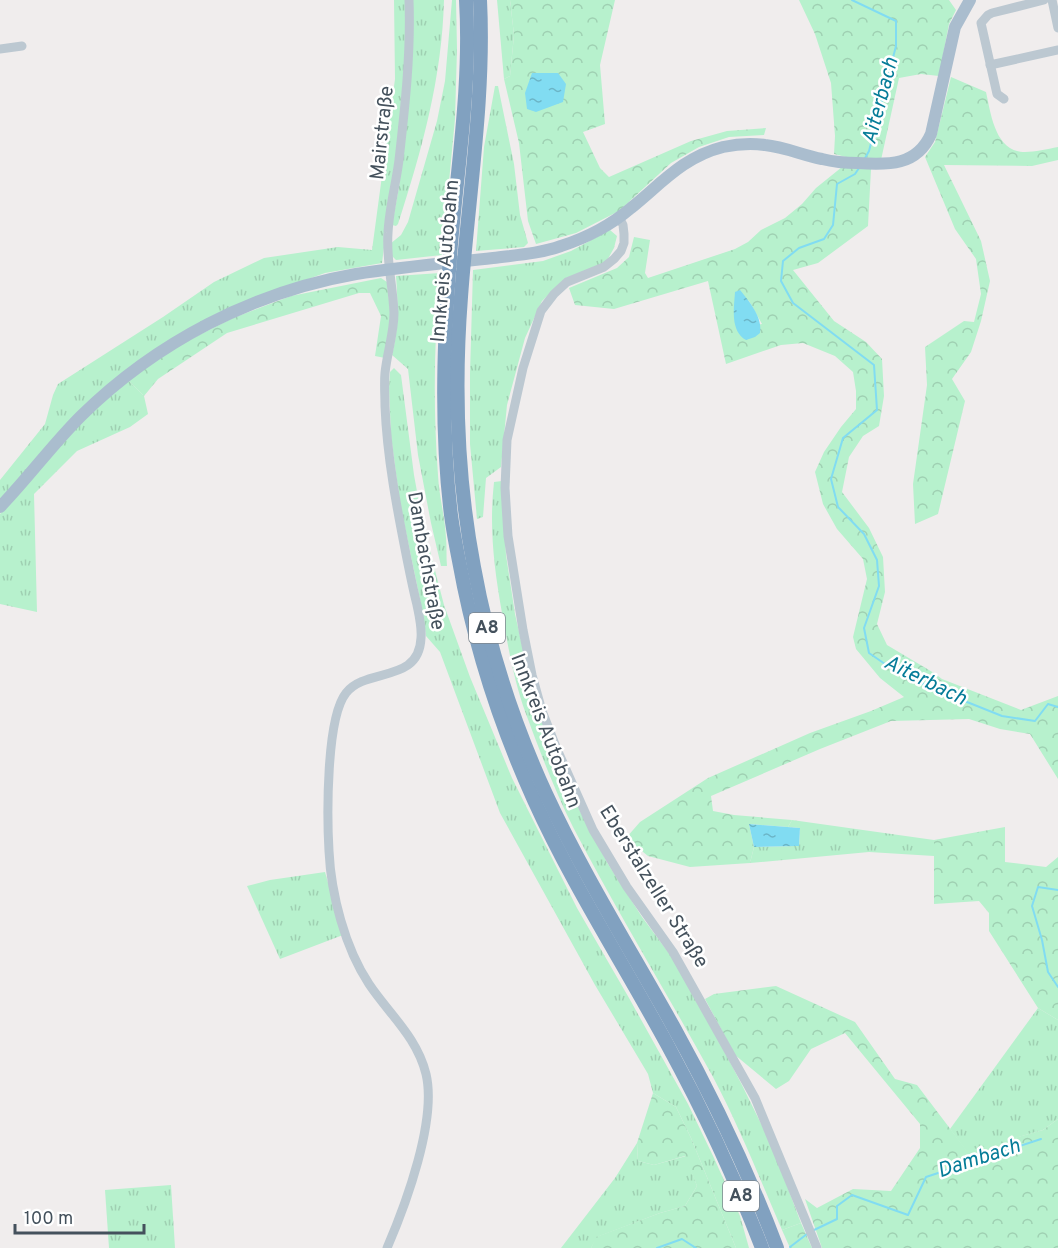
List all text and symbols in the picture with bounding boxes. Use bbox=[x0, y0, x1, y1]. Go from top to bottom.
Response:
water label: Aiterbach bbox=[856, 54, 906, 147]
street label: Mairstraße bbox=[365, 85, 401, 181]
street label: Innkreis Autobahn bbox=[426, 178, 466, 344]
street label: Dambachstraße bbox=[400, 490, 450, 632]
road number: A8 bbox=[469, 613, 505, 643]
water label: Aiterbach bbox=[879, 649, 971, 713]
street label: Innkreis Autobahn bbox=[504, 650, 586, 812]
street label: Eberstalzeller Straße bbox=[592, 801, 714, 973]
water label: Dambach bbox=[934, 1133, 1024, 1185]
road number: A8 bbox=[723, 1181, 759, 1211]
scale bar bbox=[15, 1197, 144, 1235]
text: 100 m bbox=[24, 1208, 73, 1231]

